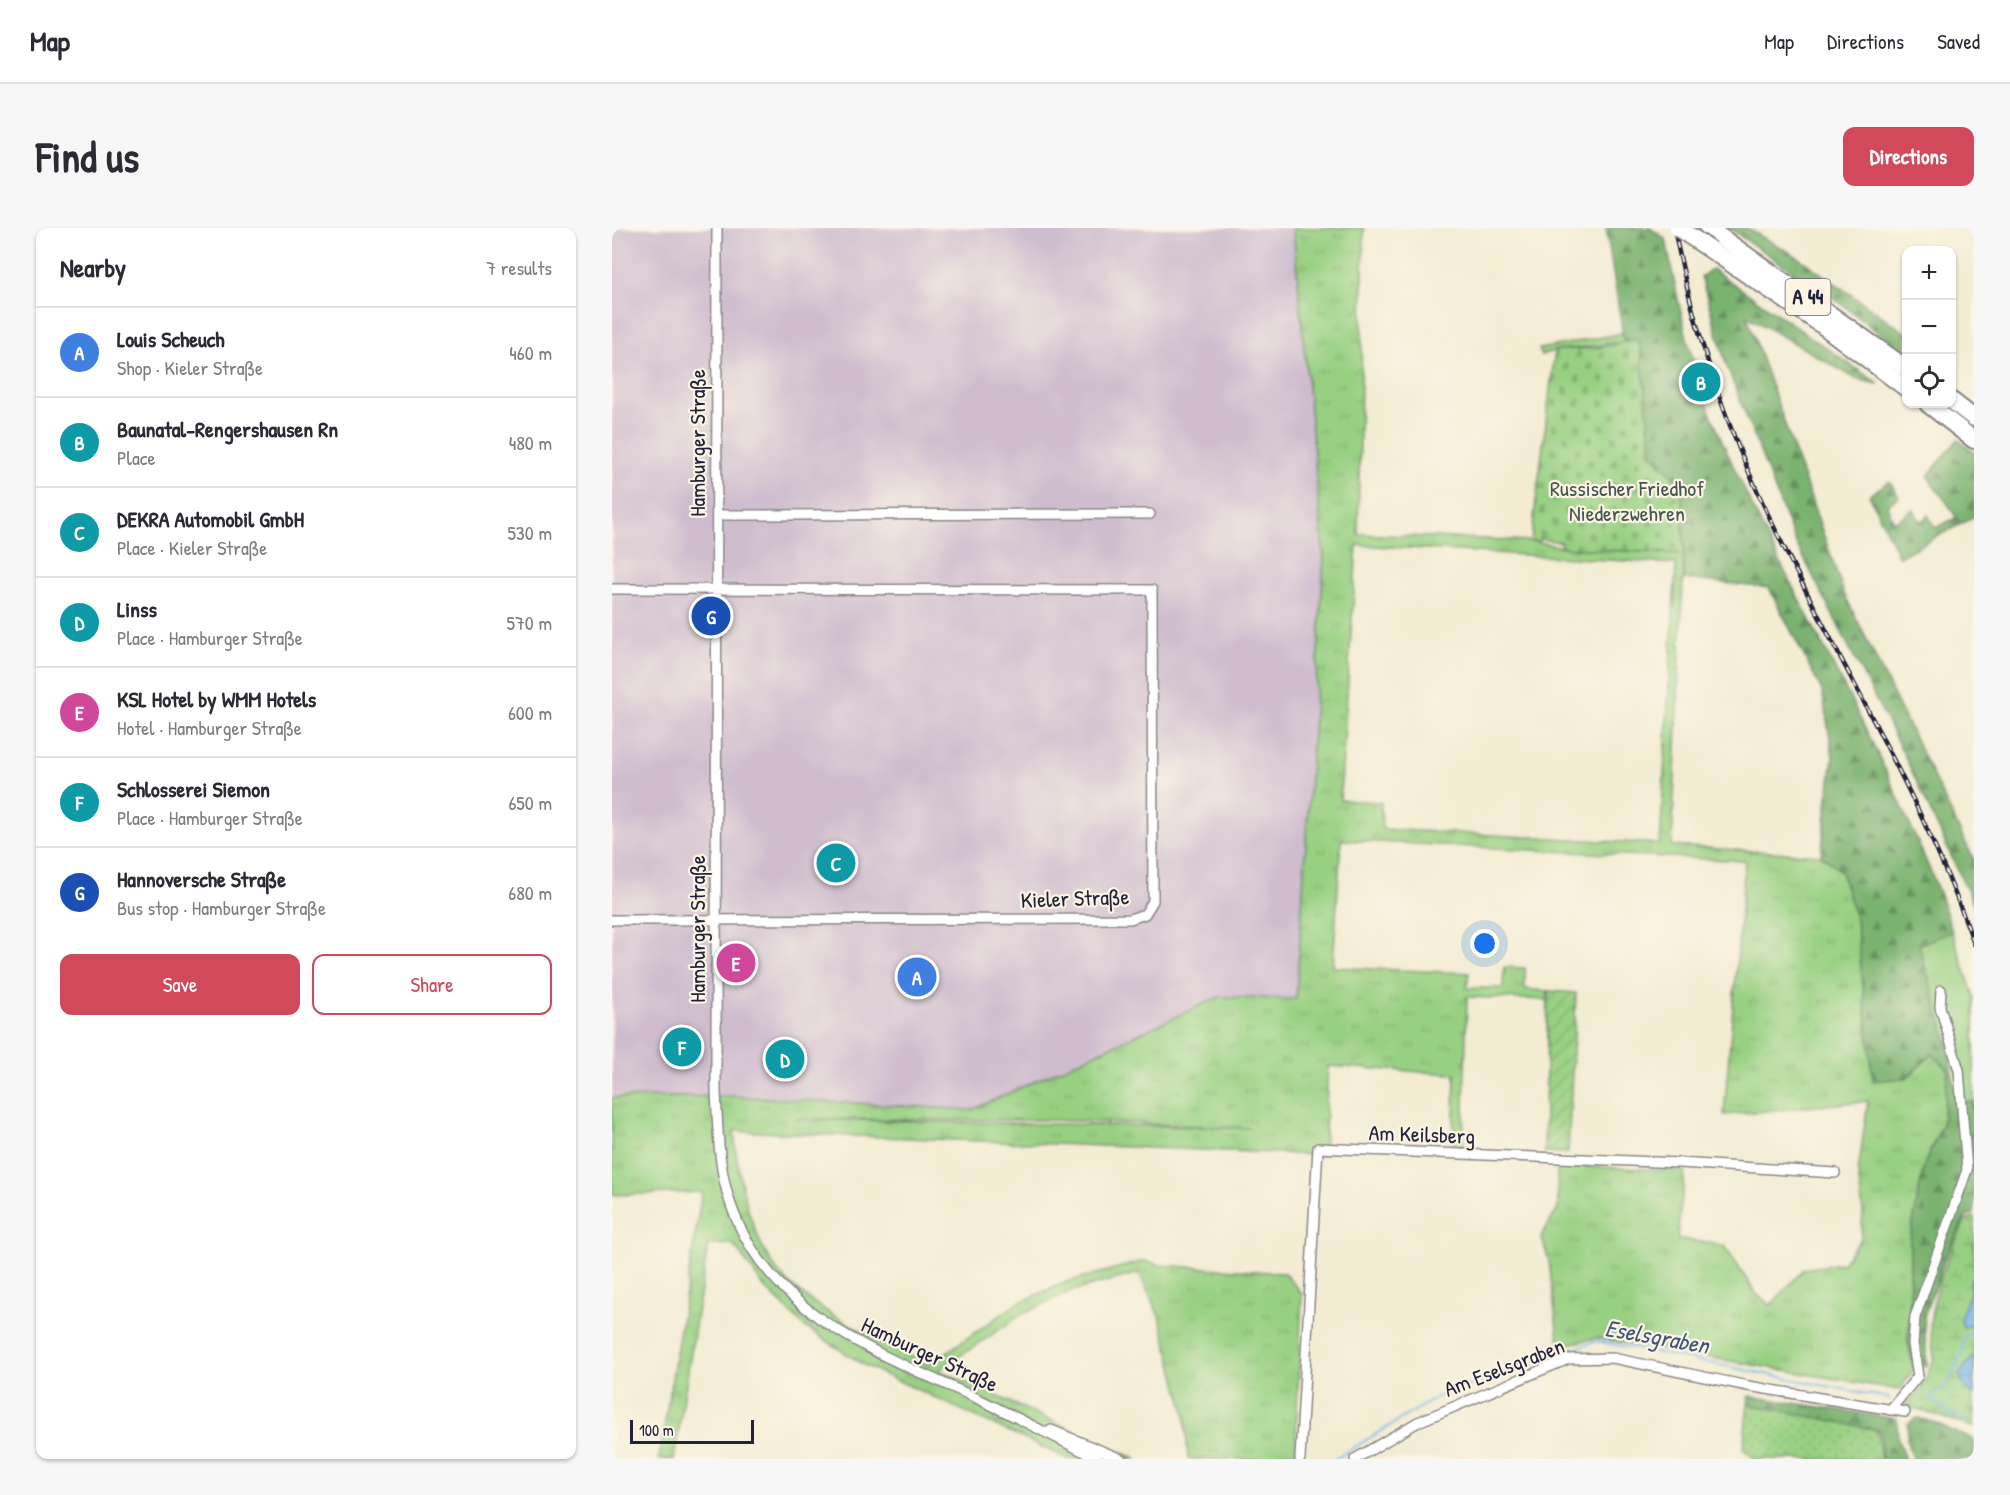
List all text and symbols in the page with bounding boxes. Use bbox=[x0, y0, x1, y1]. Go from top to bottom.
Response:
text: Map bbox=[30, 22, 70, 60]
text: Map bbox=[1764, 27, 1794, 56]
text: Directions bbox=[1827, 27, 1904, 56]
text: Saved bbox=[1937, 27, 1980, 56]
button: Directions bbox=[1843, 127, 1974, 186]
text: Find us bbox=[36, 128, 139, 185]
map controls bbox=[1902, 246, 1956, 408]
button: + bbox=[1902, 246, 1956, 300]
text: Nearby bbox=[60, 250, 126, 285]
text: 7 results bbox=[486, 254, 552, 281]
road number: A 44 bbox=[1786, 279, 1830, 315]
button: − bbox=[1902, 300, 1956, 354]
text: Louis Scheuch bbox=[117, 324, 225, 354]
text: A bbox=[75, 339, 84, 366]
text: 460 m bbox=[509, 339, 552, 366]
text: Shop · Kieler Straße bbox=[117, 354, 263, 381]
button: locate bbox=[1902, 354, 1956, 408]
pin: B bbox=[1682, 360, 1720, 404]
street label: Hamburger Straße bbox=[682, 369, 712, 517]
text: Baunatal-Rengershausen Rn bbox=[117, 414, 338, 444]
text: B bbox=[74, 429, 85, 456]
text: 480 m bbox=[509, 429, 552, 456]
text: Place bbox=[117, 444, 156, 471]
park label: Russischer Friedhof Niederzwehren bbox=[1550, 473, 1704, 528]
text: DEKRA Automobil GmbH bbox=[117, 504, 304, 534]
text: C bbox=[74, 519, 85, 546]
text: 530 m bbox=[507, 519, 552, 546]
text: Place · Kieler Straße bbox=[117, 534, 267, 561]
text: Linss bbox=[117, 594, 157, 624]
pin: G bbox=[692, 594, 730, 638]
text: D bbox=[75, 609, 84, 636]
text: 570 m bbox=[506, 609, 552, 636]
text: Place · Hamburger Straße bbox=[117, 624, 303, 651]
text: KSL Hotel by WMM Hotels bbox=[117, 684, 316, 714]
text: E bbox=[75, 699, 84, 726]
text: 600 m bbox=[508, 699, 552, 726]
text: Hotel · Hamburger Straße bbox=[117, 714, 302, 741]
text: Schlosserei Siemon bbox=[117, 774, 270, 804]
text: F bbox=[76, 789, 83, 816]
text: 650 m bbox=[508, 789, 552, 816]
text: Place · Hamburger Straße bbox=[117, 804, 303, 831]
pin: C bbox=[816, 840, 856, 886]
street label: Hamburger Straße bbox=[682, 855, 712, 1003]
text: Hannoversche Straße bbox=[117, 864, 286, 894]
text: G bbox=[75, 879, 84, 906]
text: 680 m bbox=[508, 879, 552, 906]
street label: Kieler Straße bbox=[1020, 881, 1130, 915]
text: Bus stop · Hamburger Straße bbox=[117, 894, 326, 921]
your location bbox=[1470, 929, 1499, 958]
pin: E bbox=[716, 940, 756, 986]
button: Save bbox=[60, 954, 300, 1015]
button: Share bbox=[312, 954, 552, 1015]
pin: A bbox=[898, 954, 936, 999]
pin: F bbox=[662, 1024, 702, 1070]
pin: D bbox=[766, 1036, 804, 1082]
street label: Am Keilsberg bbox=[1368, 1117, 1476, 1151]
street label: Hamburger Straße bbox=[857, 1309, 1003, 1399]
water label: Eselsgraben bbox=[1603, 1311, 1714, 1362]
street label: Am Eselsgraben bbox=[1439, 1330, 1569, 1404]
scale bar bbox=[630, 1417, 754, 1444]
text: 100 m bbox=[639, 1419, 674, 1441]

